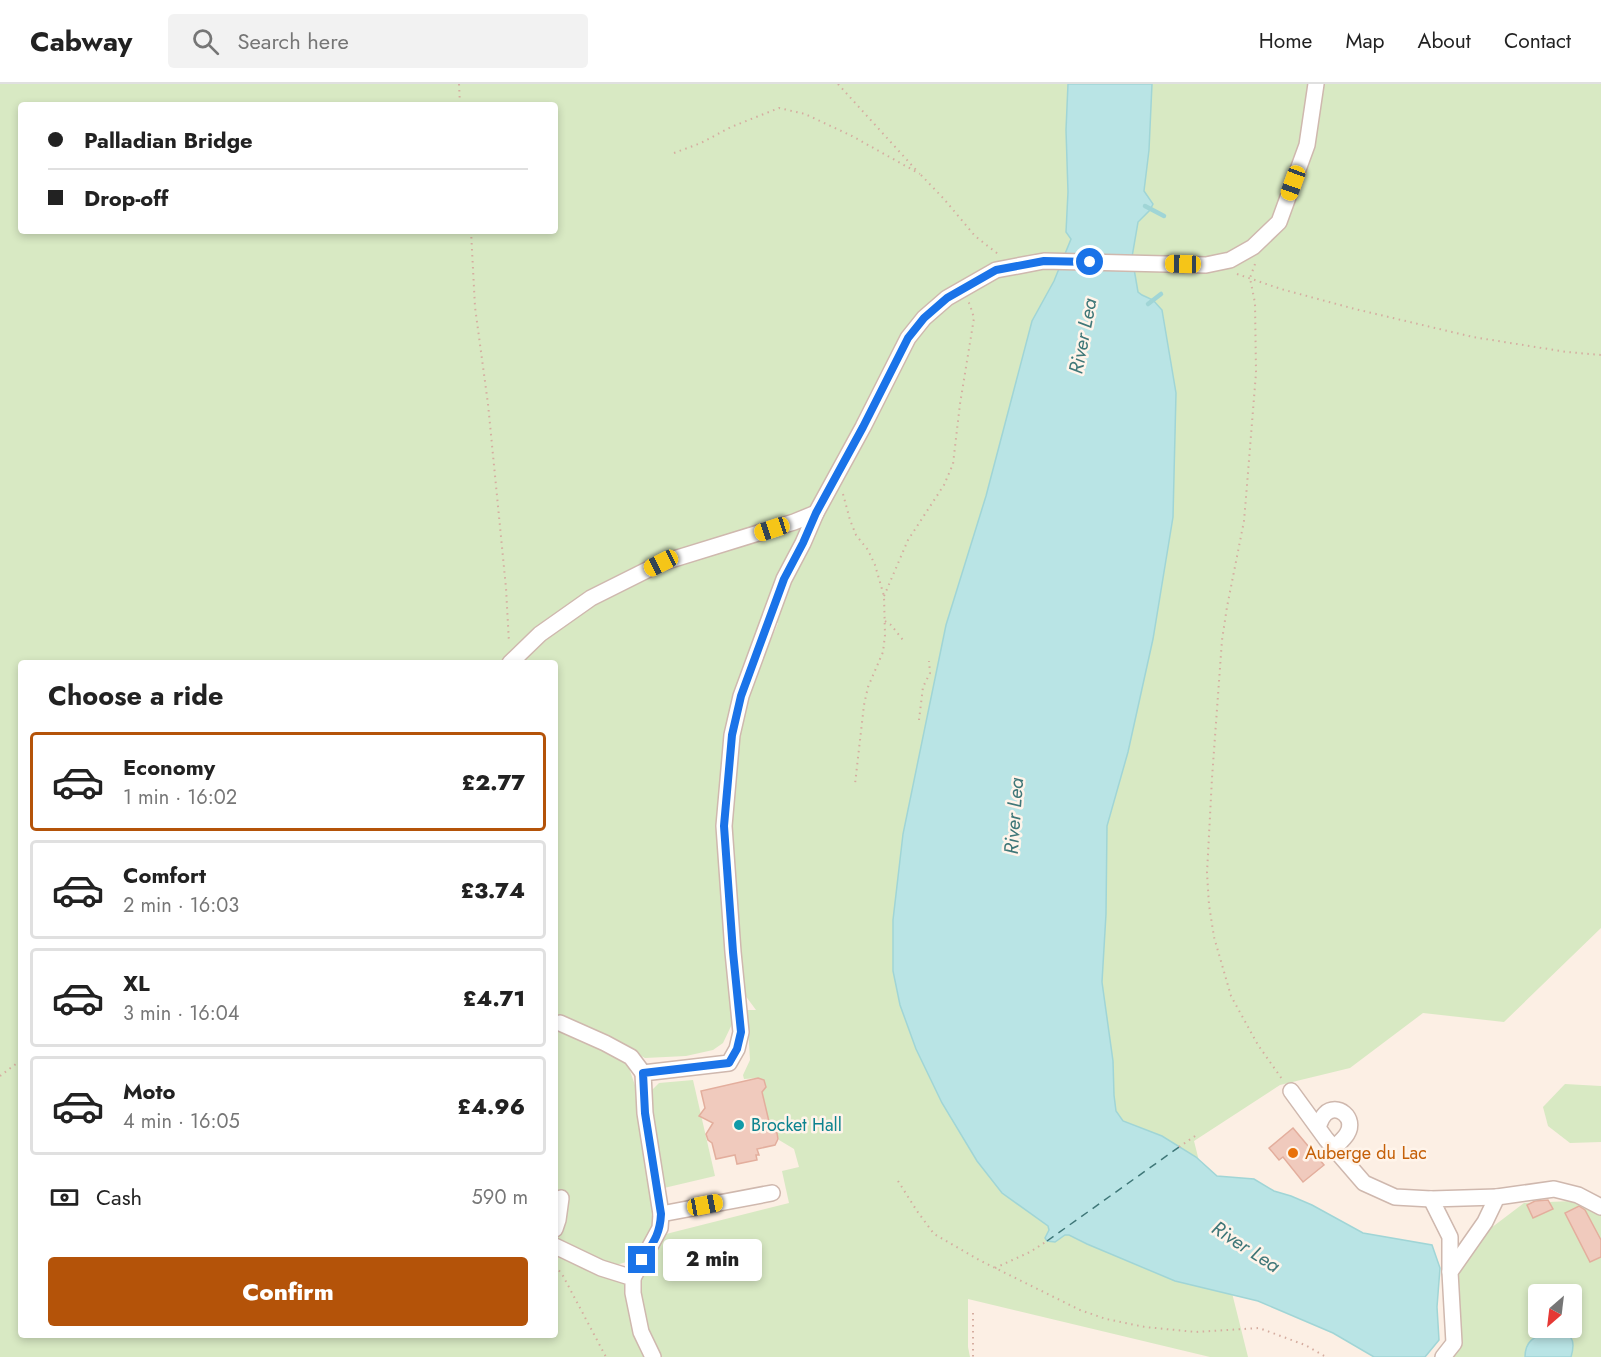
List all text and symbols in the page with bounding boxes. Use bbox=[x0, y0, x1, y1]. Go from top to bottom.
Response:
search box bbox=[168, 14, 588, 68]
text: Cabway bbox=[30, 21, 132, 62]
icon: search bbox=[189, 25, 222, 58]
text: Search here bbox=[237, 25, 349, 57]
text: Home bbox=[1259, 26, 1312, 56]
text: Map bbox=[1345, 26, 1385, 56]
text: About bbox=[1418, 26, 1471, 56]
text: Contact bbox=[1504, 26, 1571, 56]
text: Palladian Bridge bbox=[84, 124, 253, 156]
car bbox=[1278, 163, 1308, 203]
text: Drop-off bbox=[84, 182, 168, 214]
route start bbox=[1076, 248, 1103, 275]
car bbox=[1165, 255, 1201, 273]
water label: River Lea bbox=[1061, 296, 1105, 376]
car bbox=[752, 515, 792, 543]
car bbox=[641, 547, 681, 579]
text: Choose a ride bbox=[48, 676, 223, 715]
text: Economy bbox=[123, 751, 215, 783]
icon: car bbox=[51, 755, 105, 809]
text: £2.77 bbox=[462, 766, 525, 798]
water label: River Lea bbox=[997, 777, 1031, 855]
text: 1 min · 16:02 bbox=[123, 783, 237, 812]
text: Comfort bbox=[123, 859, 206, 891]
icon: car bbox=[51, 863, 105, 917]
text: £3.74 bbox=[460, 874, 525, 906]
text: 2 min · 16:03 bbox=[123, 891, 239, 920]
text: XL bbox=[123, 967, 150, 999]
icon: car bbox=[51, 971, 105, 1025]
text: £4.71 bbox=[463, 982, 525, 1014]
text: 3 min · 16:04 bbox=[123, 999, 239, 1028]
text: Moto bbox=[123, 1075, 176, 1107]
icon: car bbox=[51, 1079, 105, 1133]
text: £4.96 bbox=[457, 1090, 525, 1122]
text: 4 min · 16:05 bbox=[123, 1107, 240, 1136]
place label: Brocket Hall bbox=[751, 1112, 842, 1138]
marker: Brocket Hall bbox=[732, 1118, 746, 1132]
place label: Auberge du Lac bbox=[1305, 1140, 1427, 1166]
marker: Auberge du Lac bbox=[1286, 1146, 1300, 1160]
icon: cash bbox=[48, 1181, 81, 1214]
text: Cash bbox=[96, 1181, 142, 1213]
text: 590 m bbox=[472, 1183, 528, 1212]
car bbox=[686, 1193, 724, 1217]
water label: River Lea bbox=[1206, 1214, 1286, 1280]
callout: 2 min bbox=[663, 1239, 762, 1281]
text: 2 min bbox=[686, 1245, 739, 1274]
route end bbox=[628, 1246, 655, 1273]
button: Confirm bbox=[48, 1257, 528, 1326]
north arrow bbox=[1528, 1284, 1582, 1338]
map controls bbox=[1528, 1284, 1582, 1338]

